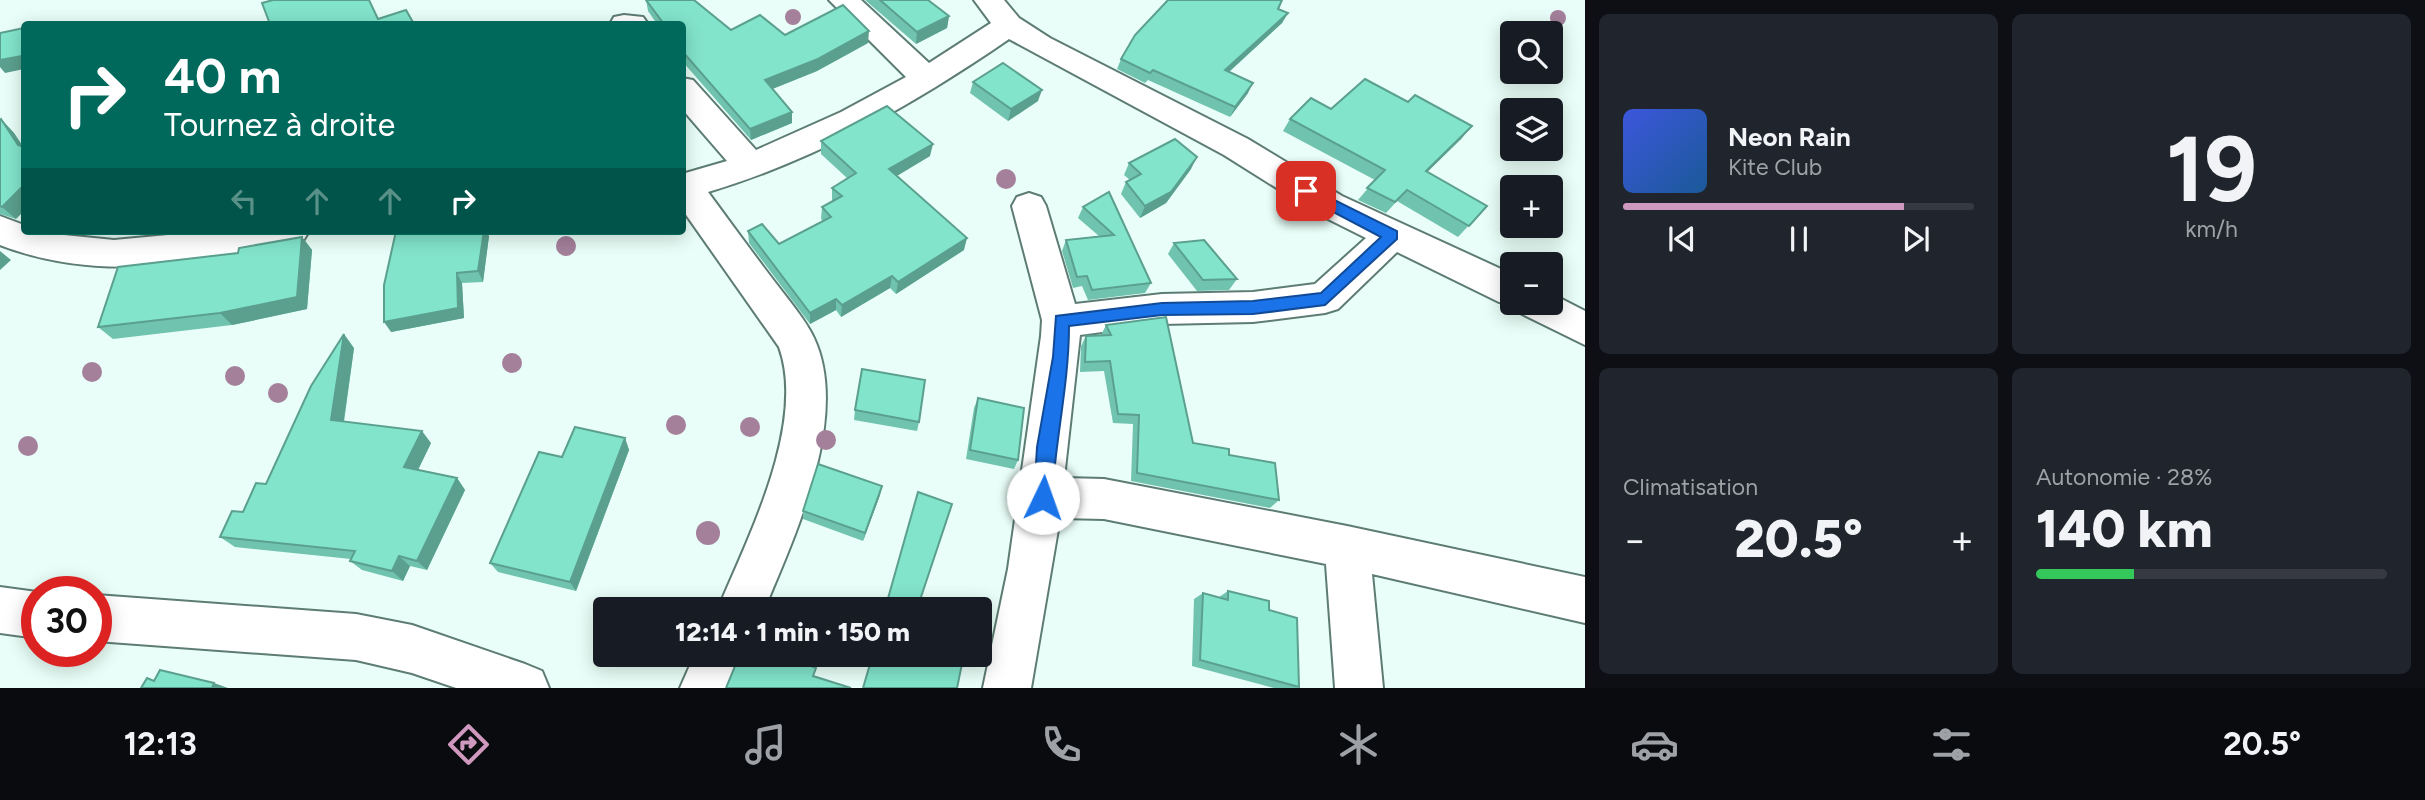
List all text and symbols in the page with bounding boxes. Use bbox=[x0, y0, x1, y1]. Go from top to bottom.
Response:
map controls bbox=[1500, 21, 1563, 315]
button: search bbox=[1500, 21, 1563, 84]
text: 40 m bbox=[164, 46, 281, 105]
icon: right bbox=[49, 49, 140, 140]
button: layers bbox=[1500, 98, 1563, 161]
text: Tournez à droite bbox=[164, 106, 395, 144]
text: 19 bbox=[2166, 115, 2257, 224]
text: Neon Rain bbox=[1728, 121, 1851, 153]
text: Kite Club bbox=[1728, 153, 1822, 181]
pin bbox=[1276, 161, 1336, 221]
icon: arrive bbox=[1287, 172, 1325, 210]
button: + bbox=[1500, 175, 1563, 238]
icon: left bbox=[225, 182, 263, 220]
icon: ahead bbox=[298, 182, 336, 220]
icon: ahead bbox=[371, 182, 409, 220]
icon: right bbox=[444, 182, 482, 220]
text: km/h bbox=[2185, 215, 2238, 243]
icon: previous bbox=[1663, 220, 1701, 258]
icon: pause bbox=[1780, 220, 1818, 258]
icon: next bbox=[1897, 220, 1935, 258]
button: − bbox=[1500, 252, 1563, 315]
position arrow bbox=[1006, 461, 1080, 535]
text: Autonomie · 28% bbox=[2036, 463, 2212, 491]
text: Climatisation bbox=[1623, 473, 1758, 501]
text: 140 km bbox=[2036, 498, 2213, 560]
text: 20.5° bbox=[1734, 508, 1863, 570]
text: − bbox=[1623, 517, 1647, 563]
text: + bbox=[1950, 517, 1974, 563]
speed limit sign: 30 bbox=[21, 576, 112, 667]
text: 12:14 · 1 min · 150 m bbox=[675, 616, 910, 648]
icon: directions bbox=[444, 720, 493, 769]
icon: music bbox=[741, 720, 790, 769]
icon: phone bbox=[1037, 720, 1086, 769]
icon: climate bbox=[1334, 720, 1383, 769]
icon: car bbox=[1630, 720, 1679, 769]
icon: filters bbox=[1927, 720, 1976, 769]
text: 12:13 bbox=[124, 725, 197, 763]
text: 20.5° bbox=[2223, 725, 2301, 763]

